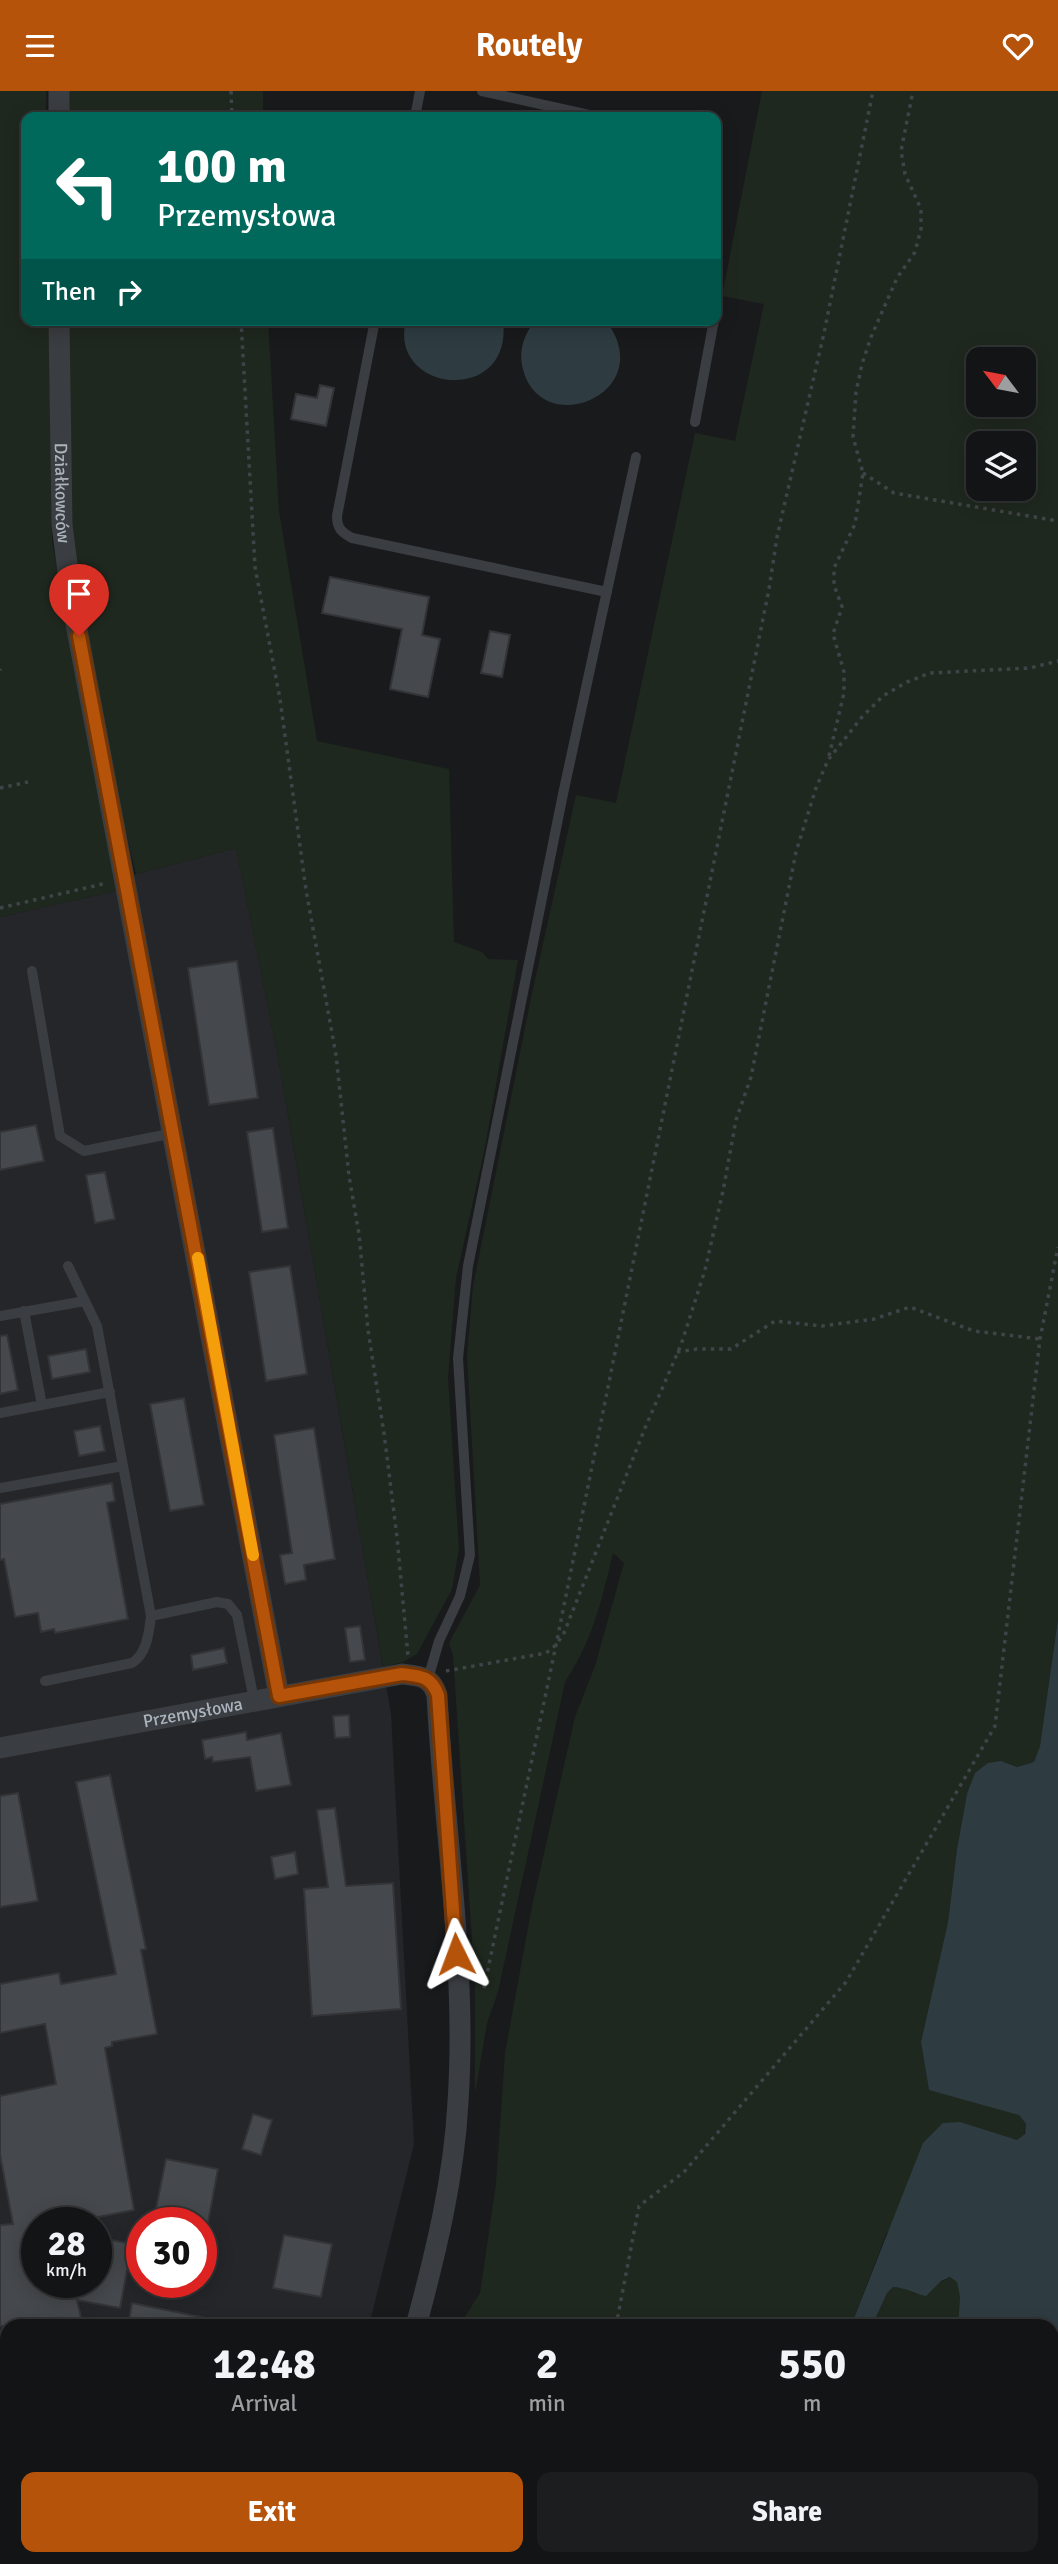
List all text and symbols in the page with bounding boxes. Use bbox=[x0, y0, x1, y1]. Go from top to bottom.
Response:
text: Routely bbox=[476, 26, 582, 65]
icon: menu bbox=[21, 27, 59, 65]
icon: heart bbox=[999, 27, 1037, 65]
text: 100 m bbox=[157, 136, 287, 196]
icon: left bbox=[42, 140, 133, 231]
text: Przemysłowa bbox=[157, 196, 337, 235]
icon: right bbox=[110, 273, 148, 311]
text: Then bbox=[42, 276, 96, 308]
north arrow bbox=[966, 347, 1036, 417]
map controls bbox=[966, 347, 1036, 501]
button: layers bbox=[966, 431, 1036, 501]
street label: Działkowców bbox=[50, 442, 75, 545]
pin bbox=[49, 564, 109, 636]
icon: arrive bbox=[60, 575, 98, 613]
street label: Przemysłowa bbox=[141, 1693, 244, 1732]
position arrow bbox=[419, 1917, 493, 1991]
speed limit sign: 30 bbox=[126, 2207, 217, 2298]
text: 28 bbox=[48, 2222, 85, 2265]
text: km/h bbox=[46, 2259, 87, 2281]
text: 12:48 bbox=[213, 2339, 316, 2390]
text: 2 bbox=[536, 2339, 558, 2390]
text: 550 bbox=[778, 2339, 846, 2390]
text: Arrival bbox=[231, 2389, 297, 2418]
text: min bbox=[528, 2389, 566, 2418]
text: m bbox=[803, 2389, 821, 2418]
button: Exit bbox=[21, 2472, 523, 2552]
button: Share bbox=[537, 2472, 1038, 2552]

